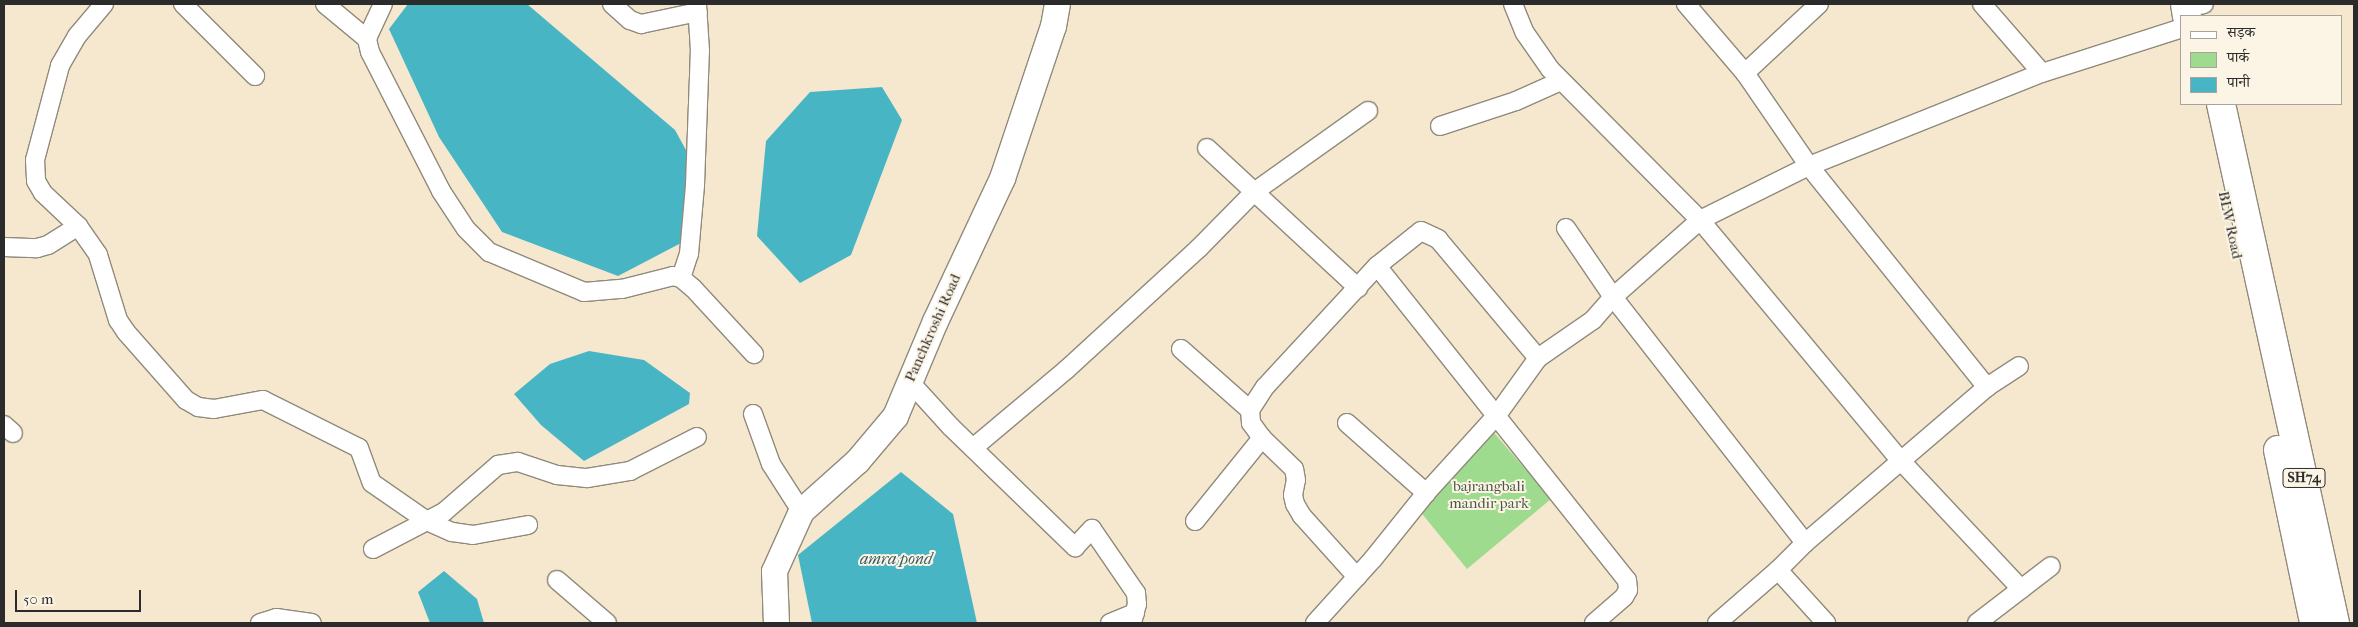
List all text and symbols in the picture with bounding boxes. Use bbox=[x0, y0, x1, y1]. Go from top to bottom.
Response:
legend bbox=[2180, 15, 2343, 105]
text: सड़क bbox=[2227, 23, 2255, 41]
text: पार्क bbox=[2227, 48, 2249, 66]
text: पानी bbox=[2227, 73, 2250, 91]
street label: BLW Road bbox=[2214, 189, 2246, 261]
street label: Panchkroshi Road bbox=[901, 271, 965, 385]
road number: SH74 bbox=[2282, 466, 2326, 489]
park label: bajrangbali mandir park bbox=[1449, 477, 1529, 512]
water label: amra pond bbox=[860, 549, 932, 569]
scale bar bbox=[18, 580, 144, 612]
text: 50 m bbox=[23, 590, 53, 608]

